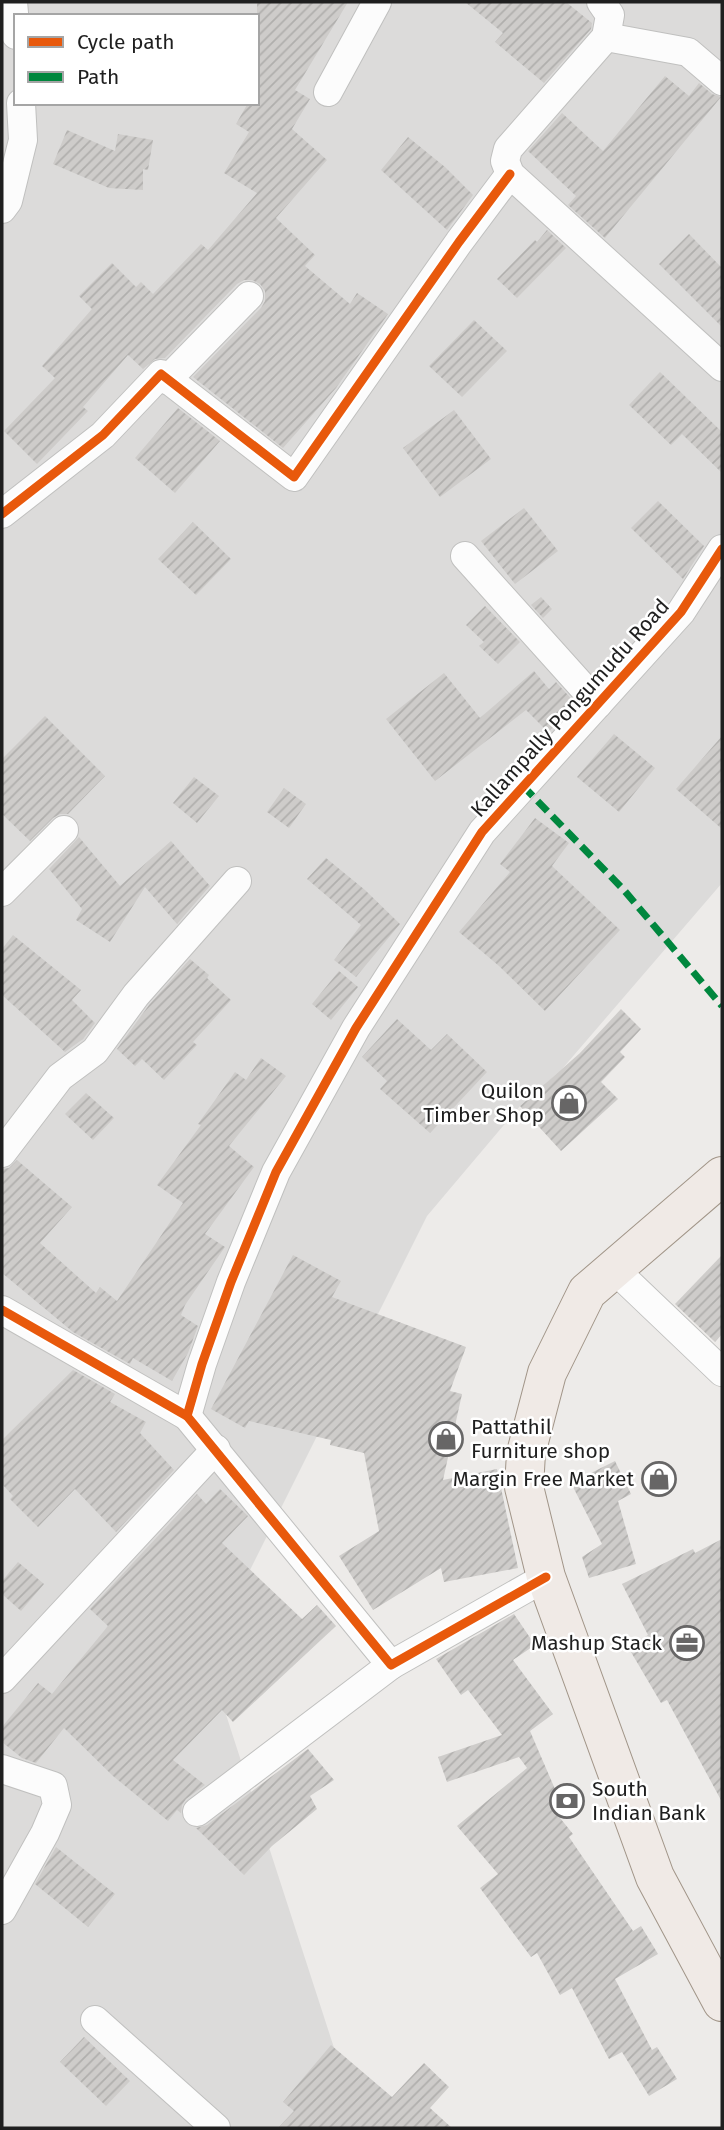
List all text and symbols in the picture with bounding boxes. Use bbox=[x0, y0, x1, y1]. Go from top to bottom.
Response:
legend bbox=[14, 14, 259, 105]
text: Cycle path bbox=[77, 29, 175, 55]
text: Path bbox=[77, 64, 119, 90]
street label: Kallampally Pongumudu Road bbox=[465, 594, 675, 822]
place label: Quilon Timber Shop bbox=[423, 1078, 544, 1128]
shop icon: Quilon Timber Shop bbox=[550, 1084, 588, 1122]
place label: Pattathil Furniture shop bbox=[471, 1414, 610, 1464]
shop icon: Pattathil Furniture shop bbox=[427, 1420, 465, 1458]
shop icon: Margin Free Market bbox=[640, 1460, 678, 1498]
place label: Margin Free Market bbox=[453, 1466, 634, 1492]
office icon: Mashup Stack bbox=[668, 1624, 706, 1662]
place label: Mashup Stack bbox=[531, 1630, 662, 1656]
place label: South Indian Bank bbox=[592, 1776, 706, 1826]
bank icon: South Indian Bank bbox=[548, 1782, 586, 1820]

